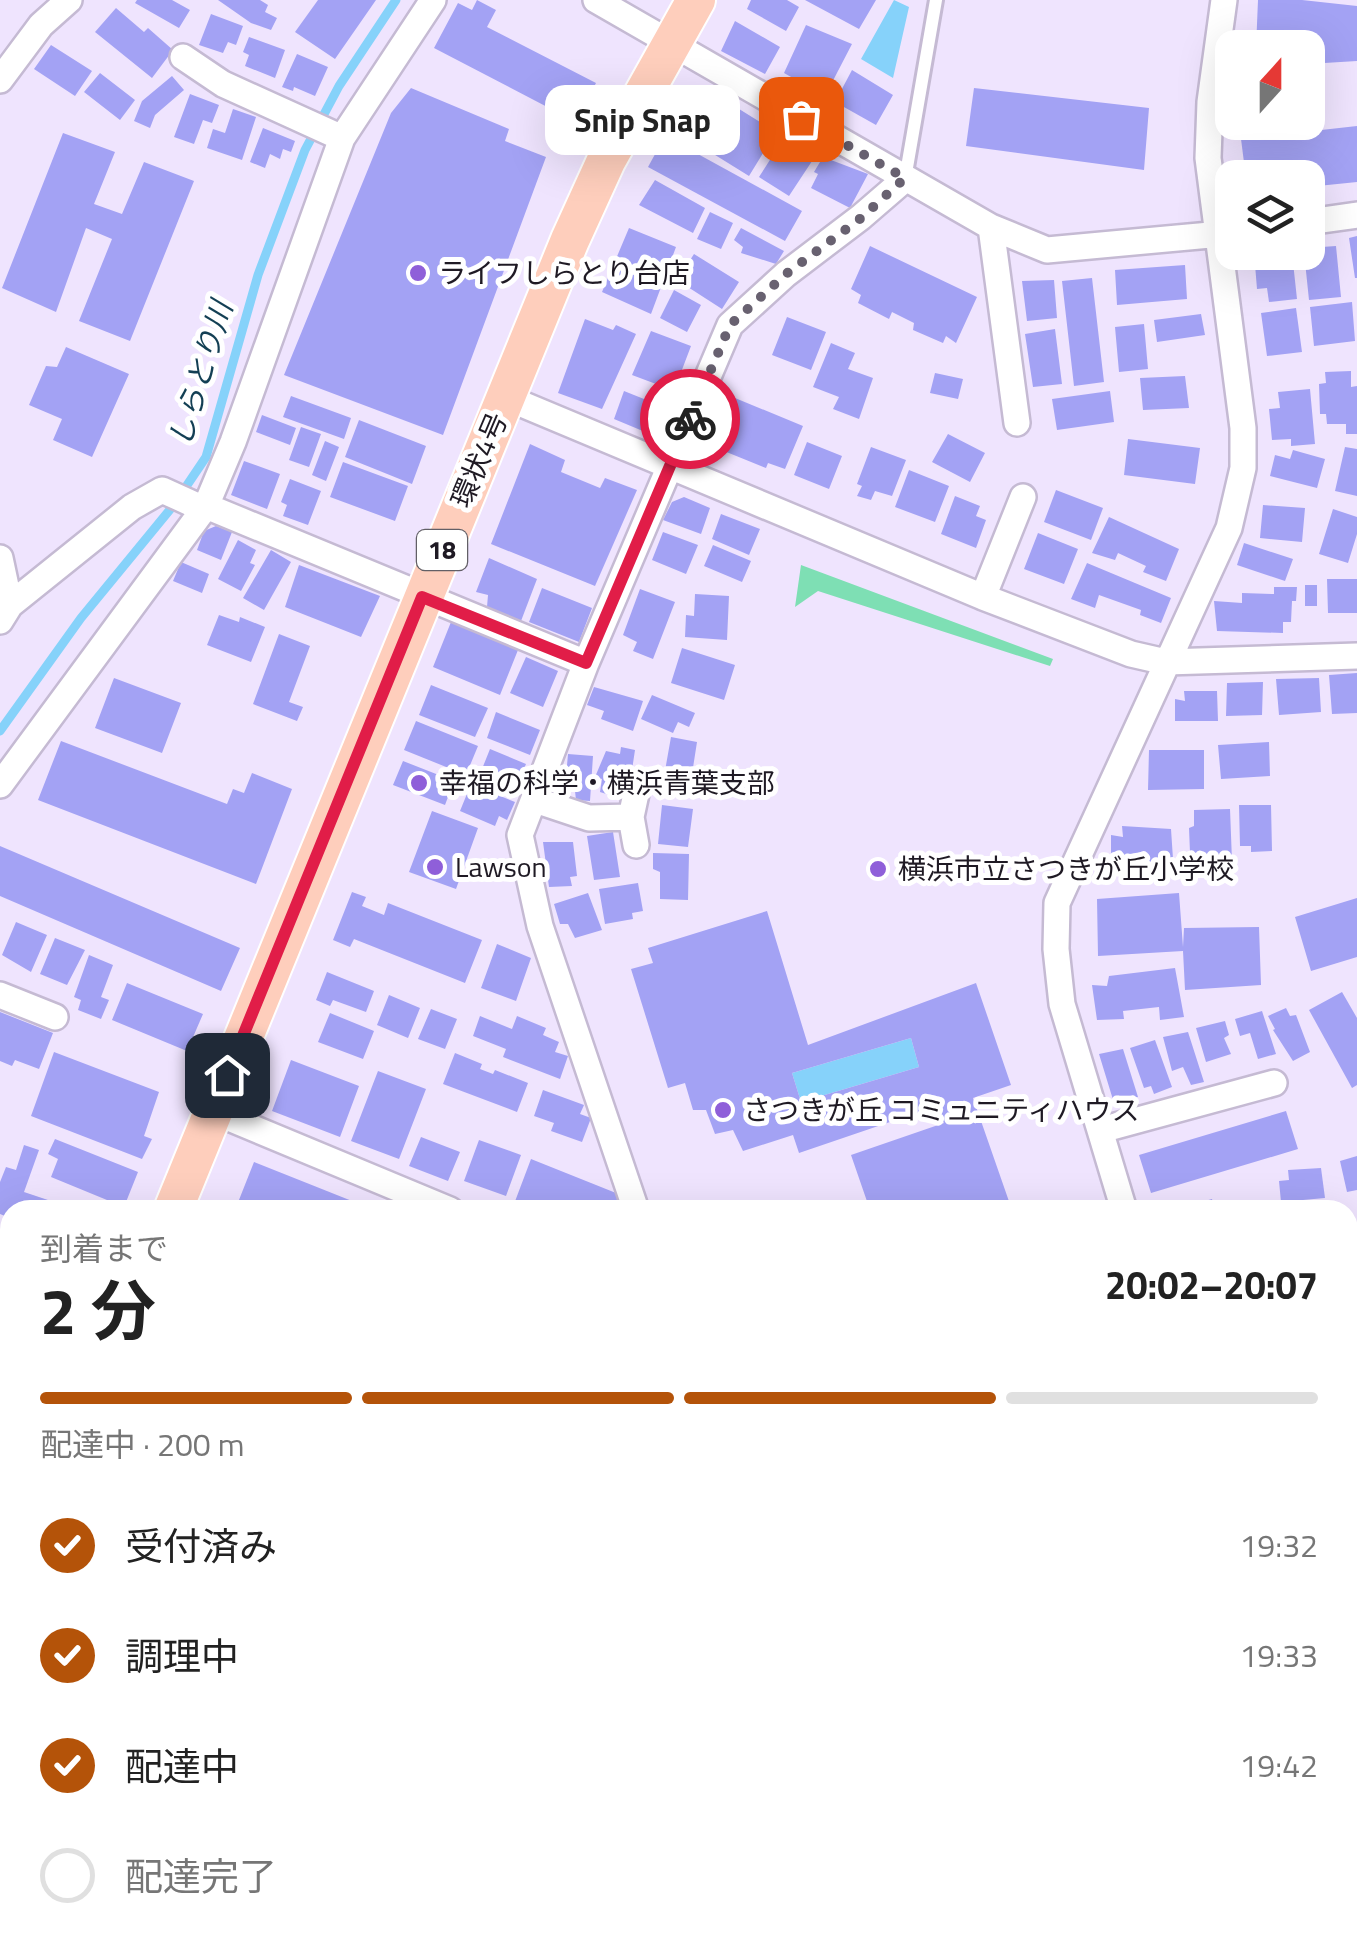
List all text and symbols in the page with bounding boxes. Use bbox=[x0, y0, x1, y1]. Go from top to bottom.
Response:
north arrow bbox=[1215, 30, 1325, 140]
map controls bbox=[1215, 30, 1325, 270]
pin bbox=[759, 77, 844, 162]
callout: Snip Snap bbox=[546, 84, 741, 154]
icon: bag bbox=[774, 92, 829, 147]
text: Snip Snap bbox=[574, 96, 711, 144]
button: layers bbox=[1215, 160, 1325, 270]
place label: ライフしらとり台店 bbox=[438, 251, 690, 294]
marker: ライフしらとり台店 bbox=[407, 262, 429, 284]
water label: しらとり川 bbox=[156, 292, 245, 452]
courier bbox=[640, 369, 740, 469]
icon: bike bbox=[663, 392, 718, 447]
street label: 環状4号 bbox=[439, 406, 518, 514]
road number: 18 bbox=[417, 530, 467, 570]
place label: 幸福の科学・横浜青葉支部 bbox=[439, 761, 775, 804]
marker: 幸福の科学・横浜青葉支部 bbox=[408, 772, 430, 794]
place label: Lawson bbox=[455, 845, 547, 888]
place label: 横浜市立さつきが丘小学校 bbox=[898, 847, 1234, 890]
marker: Lawson bbox=[424, 856, 446, 878]
marker: 横浜市立さつきが丘小学校 bbox=[867, 858, 889, 880]
pin bbox=[185, 1033, 270, 1118]
icon: home bbox=[200, 1048, 255, 1103]
place label: さつきが丘 コミュニティハウス bbox=[743, 1088, 1139, 1131]
marker: さつきが丘 コミュニティハウス bbox=[712, 1099, 734, 1121]
text: 到着まで bbox=[40, 1224, 168, 1272]
text: 20:02–20:07 bbox=[1105, 1256, 1318, 1314]
text: 2 分 bbox=[40, 1260, 156, 1359]
text: 配達中 · 200 m bbox=[40, 1420, 245, 1468]
text: 受付済み bbox=[125, 1517, 277, 1575]
icon: check bbox=[40, 1518, 95, 1573]
text: 19:32 bbox=[1239, 1521, 1318, 1569]
text: 調理中 bbox=[125, 1627, 239, 1685]
icon: check bbox=[40, 1628, 95, 1683]
text: 19:33 bbox=[1239, 1631, 1318, 1679]
text: 配達中 bbox=[125, 1737, 239, 1795]
icon: check bbox=[40, 1738, 95, 1793]
text: 19:42 bbox=[1239, 1741, 1318, 1789]
text: 配達完了 bbox=[125, 1847, 277, 1905]

